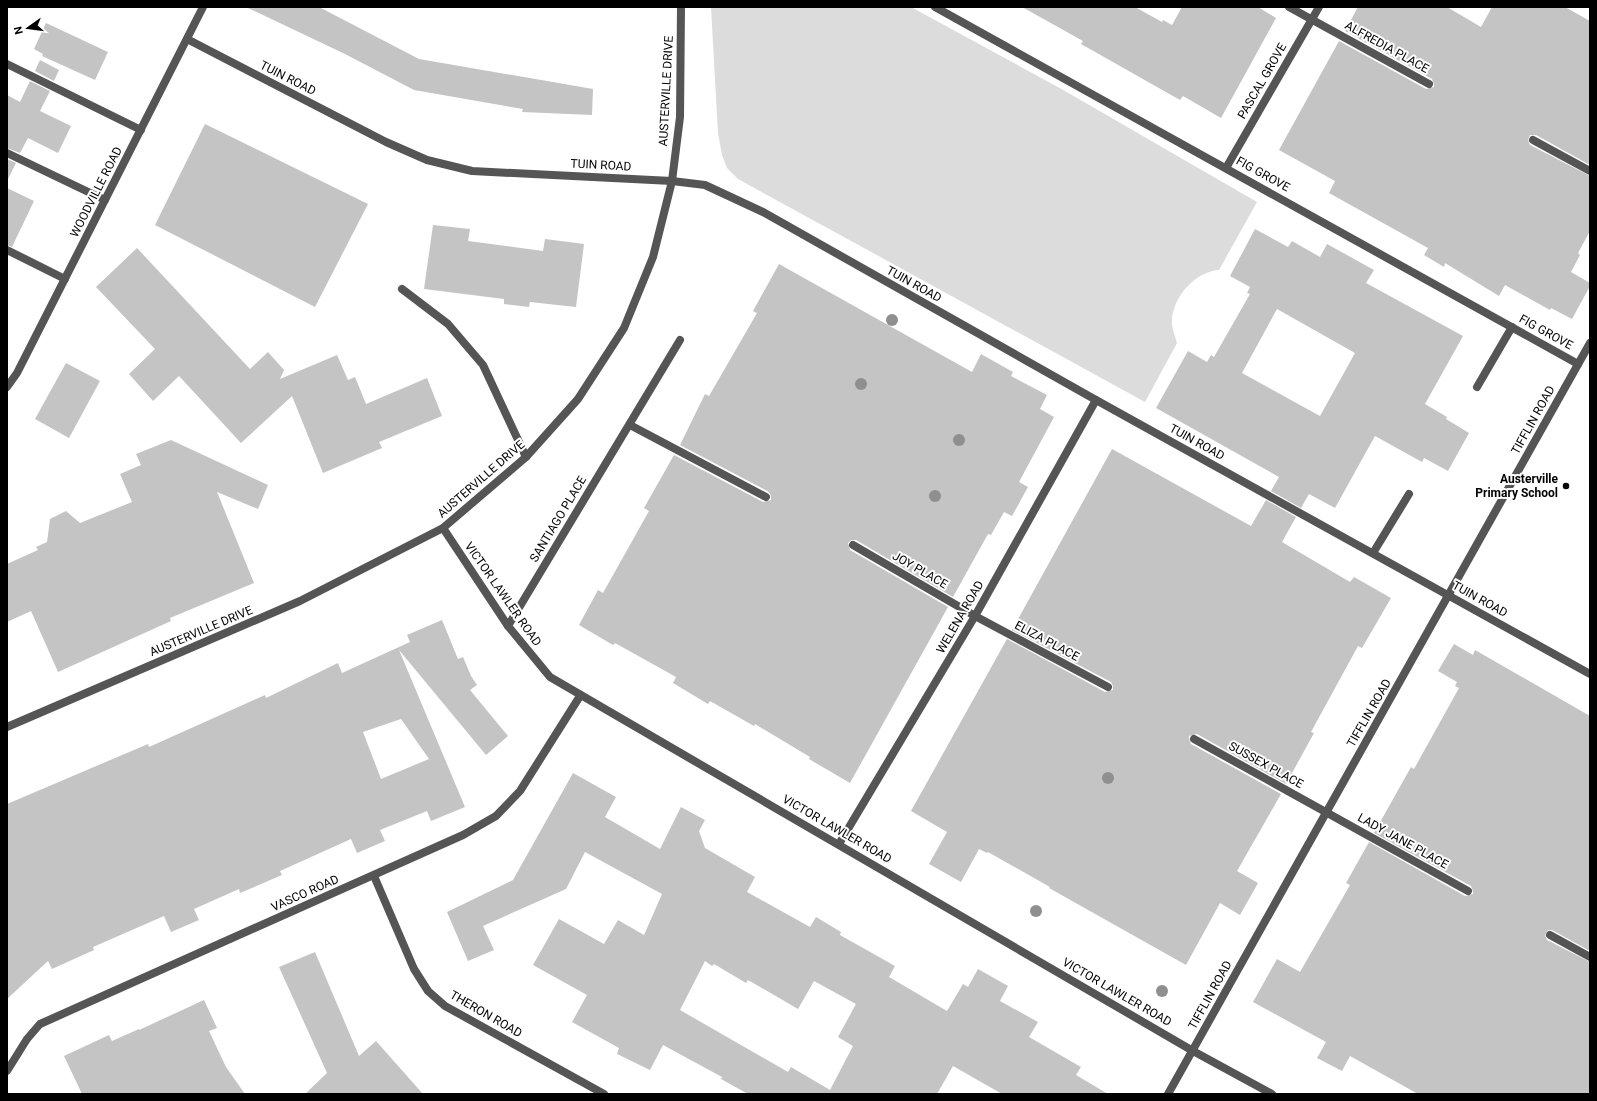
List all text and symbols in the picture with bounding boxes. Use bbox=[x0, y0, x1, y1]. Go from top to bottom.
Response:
north arrow bbox=[8, 8, 48, 48]
street label: ALFREDIA PLACE bbox=[1343, 18, 1432, 76]
text: N bbox=[11, 25, 26, 36]
street label: AUSTERVILLE DRIVE bbox=[656, 35, 676, 147]
street label: PASCAL GROVE bbox=[1235, 41, 1289, 121]
street label: TUIN ROAD bbox=[258, 58, 318, 98]
street label: WOODVILLE ROAD bbox=[67, 144, 125, 240]
street label: FIG GROVE bbox=[1234, 154, 1292, 195]
street label: TUIN ROAD bbox=[570, 156, 632, 174]
street label: TUIN ROAD bbox=[884, 263, 944, 305]
street label: FIG GROVE bbox=[1517, 312, 1575, 353]
street label: TIFFLIN ROAD bbox=[1508, 383, 1558, 457]
street label: TUIN ROAD bbox=[1167, 421, 1227, 463]
street label: AUSTERVILLE DRIVE bbox=[435, 437, 527, 521]
place label: Austerville Primary School bbox=[1475, 472, 1559, 500]
street label: SANTIAGO PLACE bbox=[527, 473, 589, 564]
marker: Austerville Primary School bbox=[1561, 481, 1571, 491]
street label: VICTOR LAWLER ROAD bbox=[462, 539, 544, 649]
street label: JOY PLACE bbox=[890, 549, 950, 591]
street label: WELENA ROAD bbox=[934, 578, 986, 656]
street label: TUIN ROAD bbox=[1450, 578, 1510, 620]
street label: AUSTERVILLE DRIVE bbox=[147, 603, 255, 659]
street label: ELIZA PLACE bbox=[1012, 618, 1082, 664]
street label: TIFFLIN ROAD bbox=[1344, 676, 1394, 749]
street label: SUSSEX PLACE bbox=[1226, 739, 1306, 791]
street label: VICTOR LAWLER ROAD bbox=[780, 792, 894, 866]
street label: LADY JANE PLACE bbox=[1355, 810, 1451, 872]
street label: VASCO ROAD bbox=[269, 872, 341, 914]
street label: VICTOR LAWLER ROAD bbox=[1060, 955, 1174, 1029]
street label: TIFFLIN ROAD bbox=[1185, 958, 1235, 1032]
street label: THERON ROAD bbox=[447, 988, 525, 1040]

